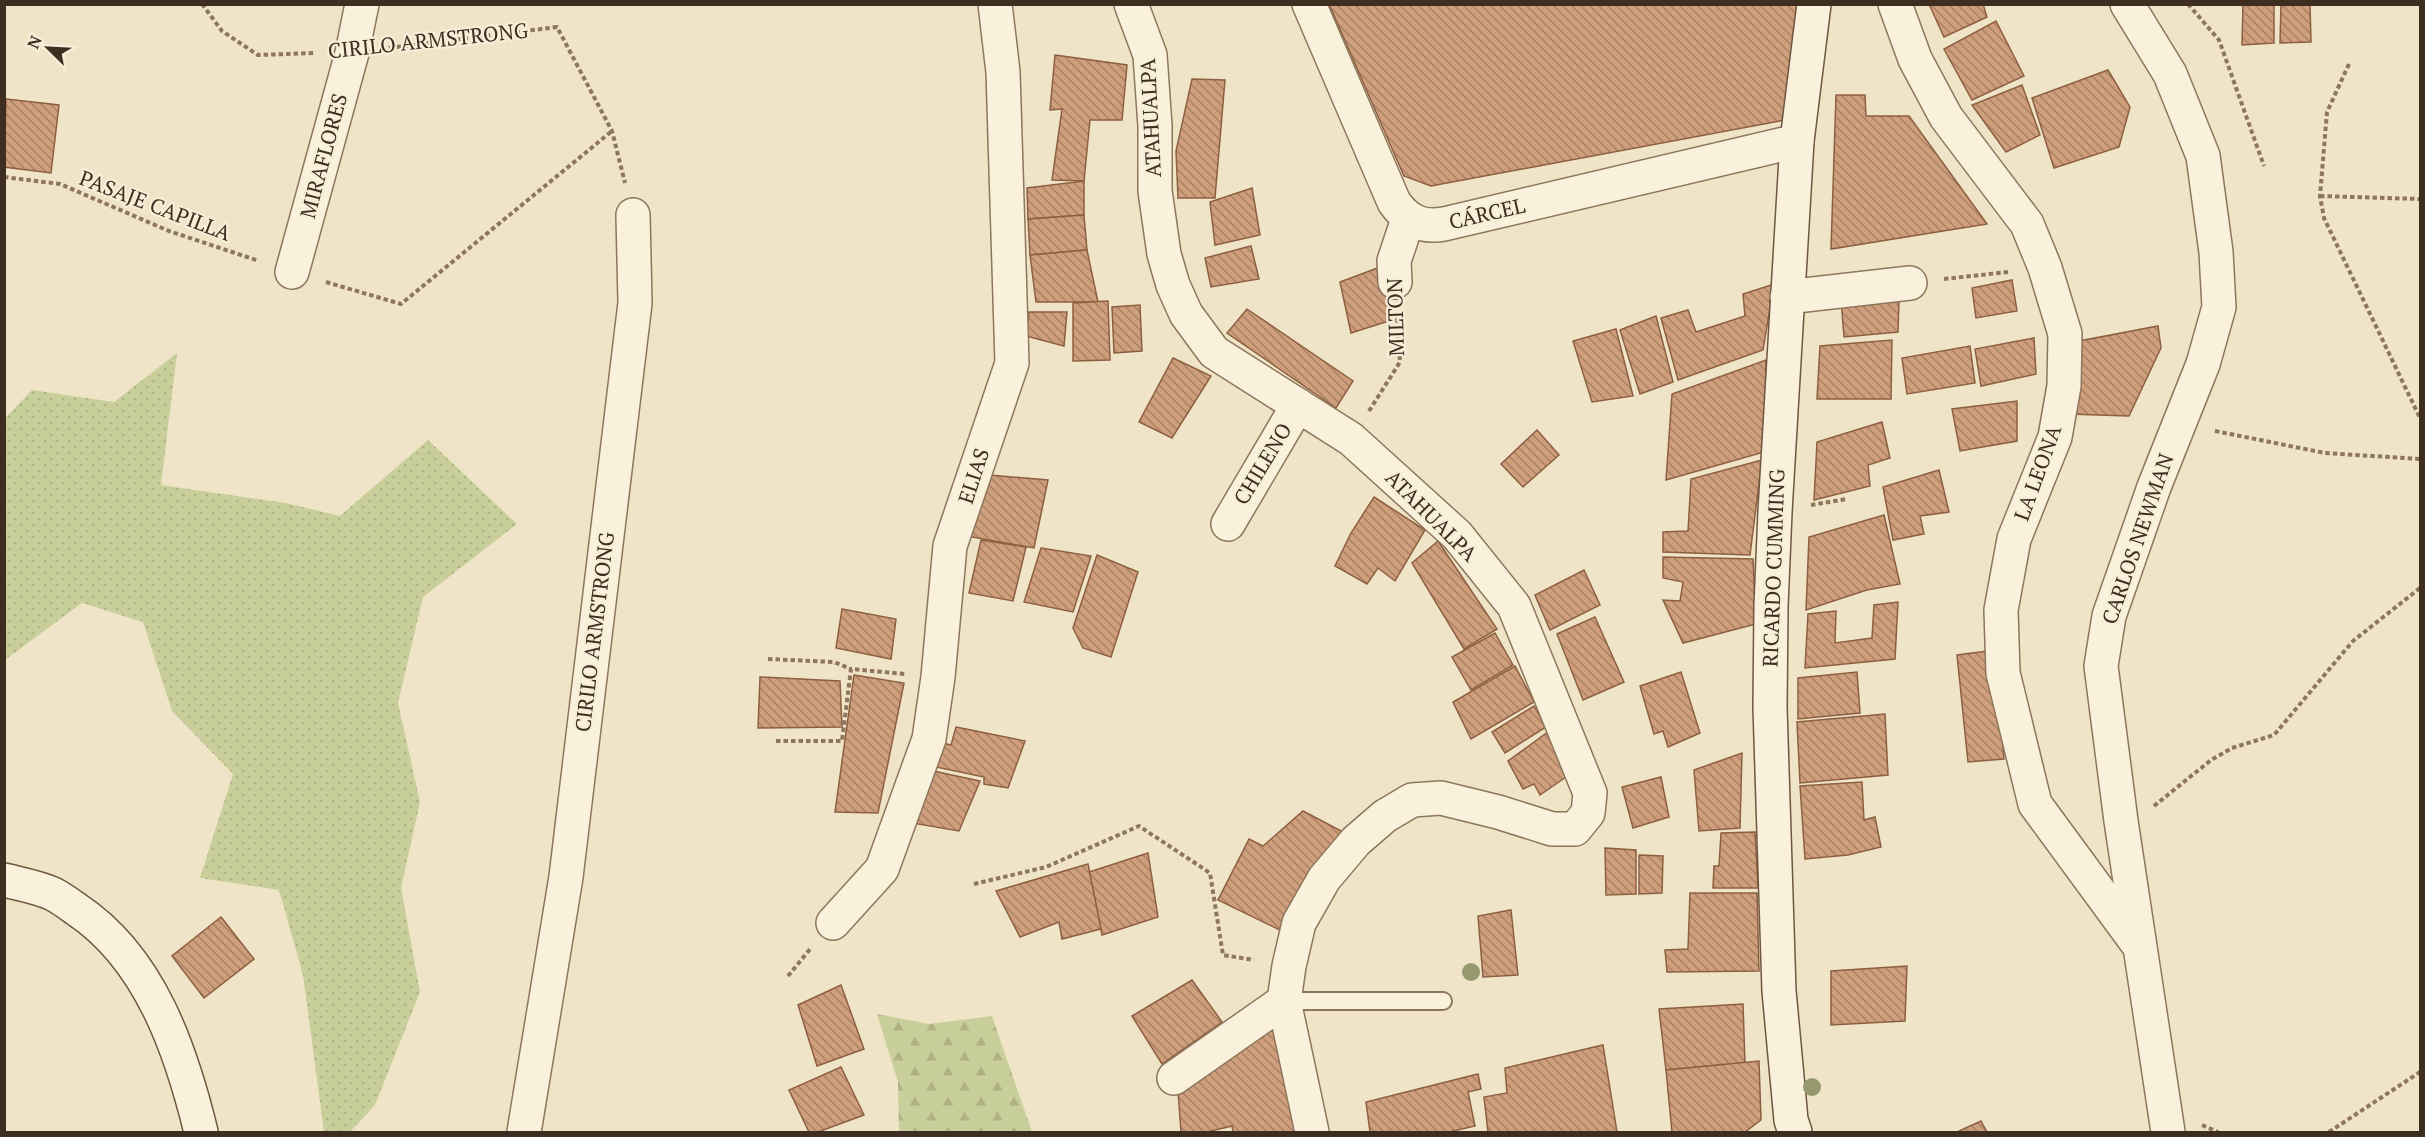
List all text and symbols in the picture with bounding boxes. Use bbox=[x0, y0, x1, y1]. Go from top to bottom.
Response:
street label: CIRILO ARMSTRONG bbox=[326, 16, 530, 64]
north arrow bbox=[18, 18, 78, 78]
text: N bbox=[22, 32, 47, 52]
street label: ATAHUALPA bbox=[1133, 57, 1167, 178]
street label: MIRAFLORES bbox=[293, 90, 353, 221]
street label: PASAJE CAPILLA bbox=[76, 163, 236, 247]
street label: CÁRCEL bbox=[1446, 191, 1528, 235]
street label: MILTON bbox=[1380, 277, 1410, 357]
street label: CHILENO bbox=[1227, 417, 1298, 510]
street label: LA LEONA bbox=[2007, 420, 2067, 524]
street label: ELIAS bbox=[951, 444, 995, 507]
street label: CARLOS NEWMAN bbox=[2095, 450, 2179, 628]
street label: ATAHUALPA bbox=[1380, 463, 1484, 568]
street label: RICARDO CUMMING bbox=[1756, 468, 1790, 668]
street label: CIRILO ARMSTRONG bbox=[568, 530, 620, 733]

